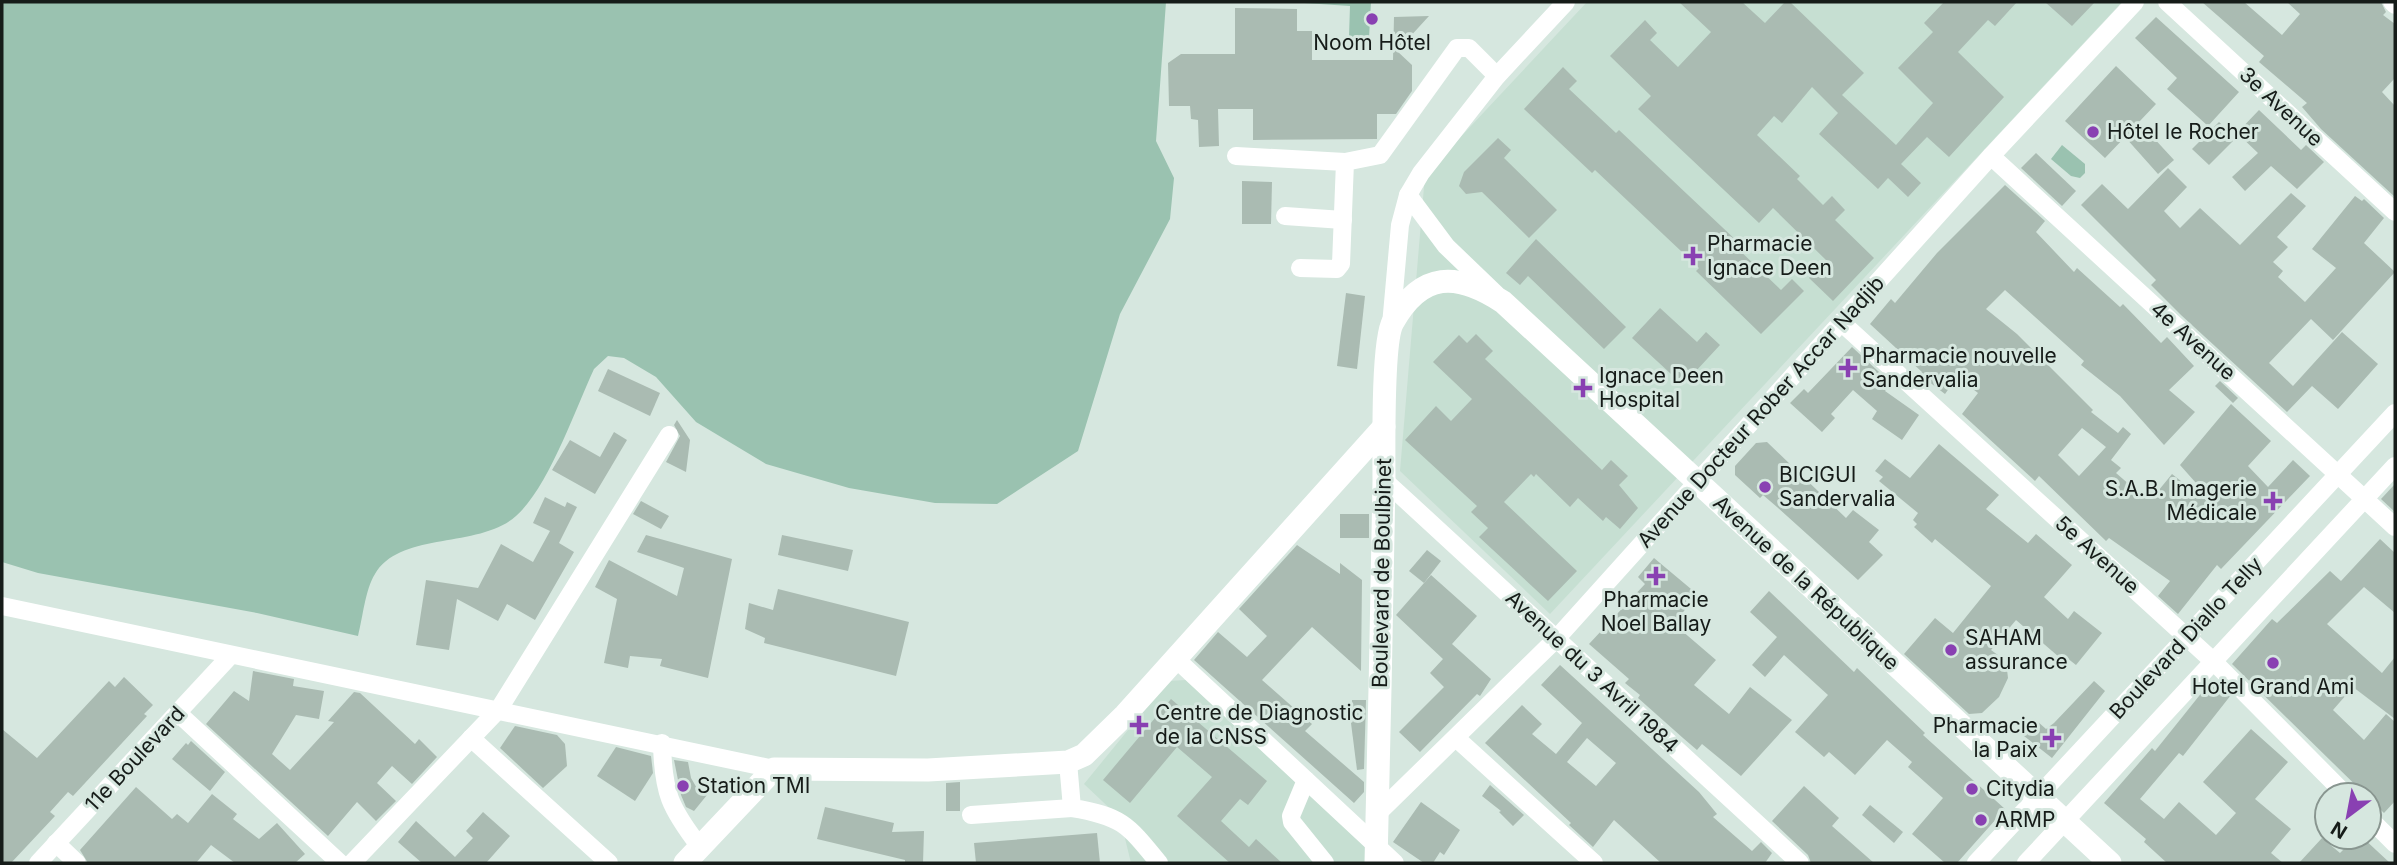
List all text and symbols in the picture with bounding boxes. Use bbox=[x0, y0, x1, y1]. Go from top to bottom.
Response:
marker: Noom Hôtel bbox=[1364, 11, 1380, 27]
place label: Noom Hôtel bbox=[1313, 30, 1431, 55]
street label: 3e Avenue bbox=[2234, 62, 2328, 152]
place label: Hôtel le Rocher bbox=[2107, 119, 2259, 144]
marker: Hôtel le Rocher bbox=[2085, 124, 2101, 140]
place label: Pharmacie Ignace Deen bbox=[1707, 231, 1832, 280]
marker: Pharmacie Ignace Deen bbox=[1685, 248, 1701, 264]
street label: Avenue Docteur Rober Accar Nadjib bbox=[1632, 271, 1889, 553]
street label: 4e Avenue bbox=[2146, 296, 2241, 385]
place label: Pharmacie nouvelle Sandervalia bbox=[1862, 343, 2057, 392]
marker: Pharmacie nouvelle Sandervalia bbox=[1840, 360, 1856, 376]
place label: Ignace Deen Hospital bbox=[1599, 363, 1724, 412]
marker: Ignace Deen Hospital bbox=[1573, 378, 1593, 398]
street label: Boulevard de Boulbinet bbox=[1367, 458, 1396, 688]
place label: BICIGUI Sandervalia bbox=[1779, 462, 1895, 511]
place label: S.A.B. Imagerie Médicale bbox=[2105, 476, 2257, 525]
marker: BICIGUI Sandervalia bbox=[1757, 479, 1773, 495]
street label: Avenue de la République bbox=[1708, 490, 1904, 675]
marker: S.A.B. Imagerie Médicale bbox=[2263, 491, 2283, 511]
street label: 5e Avenue bbox=[2050, 510, 2145, 599]
street label: Boulevard Diallo Telly bbox=[2104, 551, 2267, 724]
marker: Pharmacie Noel Ballay bbox=[1648, 568, 1664, 584]
street label: Avenue du 3 Avril 1984 bbox=[1501, 585, 1684, 758]
place label: Pharmacie Noel Ballay bbox=[1601, 587, 1712, 636]
place label: SAHAM assurance bbox=[1965, 625, 2068, 674]
marker: SAHAM assurance bbox=[1943, 642, 1959, 658]
marker: Hotel Grand Ami bbox=[2265, 655, 2281, 671]
place label: Hotel Grand Ami bbox=[2192, 674, 2354, 699]
place label: Centre de Diagnostic de la CNSS bbox=[1155, 700, 1364, 749]
street label: 11e Boulevard bbox=[80, 701, 190, 816]
place label: Pharmacie la Paix bbox=[1933, 713, 2038, 762]
marker: Centre de Diagnostic de la CNSS bbox=[1129, 715, 1149, 735]
marker: Pharmacie la Paix bbox=[2044, 730, 2060, 746]
place label: Station TMI bbox=[697, 773, 810, 798]
place label: Citydia bbox=[1986, 776, 2055, 801]
marker: Station TMI bbox=[675, 778, 691, 794]
marker: Citydia bbox=[1964, 781, 1980, 797]
north arrow bbox=[2313, 781, 2383, 851]
place label: ARMP bbox=[1995, 807, 2055, 832]
marker: ARMP bbox=[1973, 812, 1989, 828]
text: N bbox=[2327, 816, 2351, 844]

